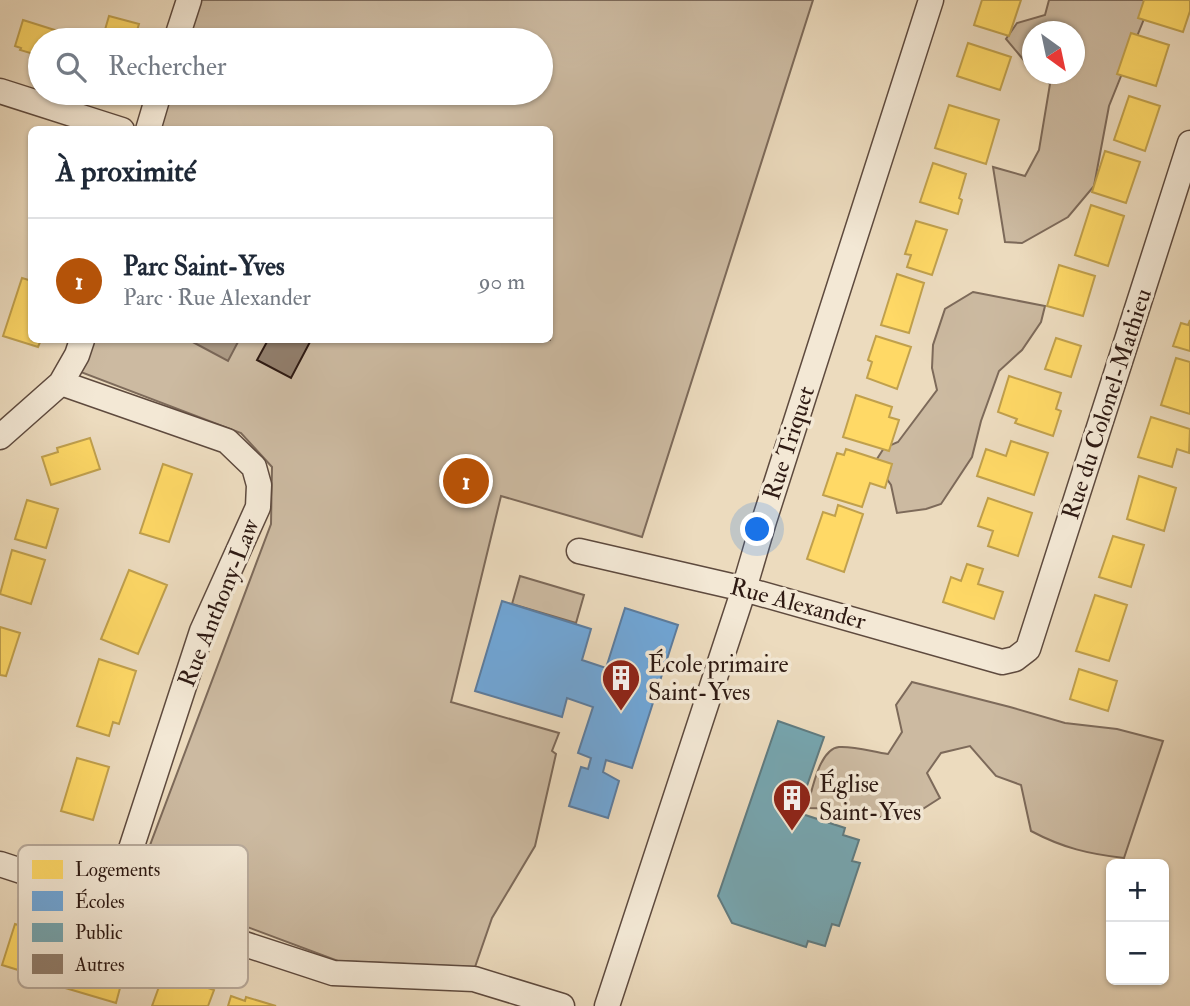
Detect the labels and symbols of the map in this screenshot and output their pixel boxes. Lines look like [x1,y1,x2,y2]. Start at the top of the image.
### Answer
north arrow [1022,21,1085,84]
street label: Rue du Colonel-Mathieu [1055,285,1159,523]
street label: Rue Triquet [756,382,822,504]
pin: 1 [443,455,489,507]
your location [740,512,774,546]
street label: Rue Anthony-Law [171,513,267,692]
street label: Rue Alexander [727,571,869,637]
place label: École primaire Saint-Yves [648,648,789,708]
building icon: École primaire Saint-Yves [600,657,642,712]
place label: Église Saint-Yves [819,768,921,828]
building icon: Église Saint-Yves [771,777,813,832]
legend [18,845,248,988]
text: Logements [75,858,160,882]
text: Écoles [75,888,125,914]
text: Public [75,921,123,945]
text: Autres [74,953,124,977]

